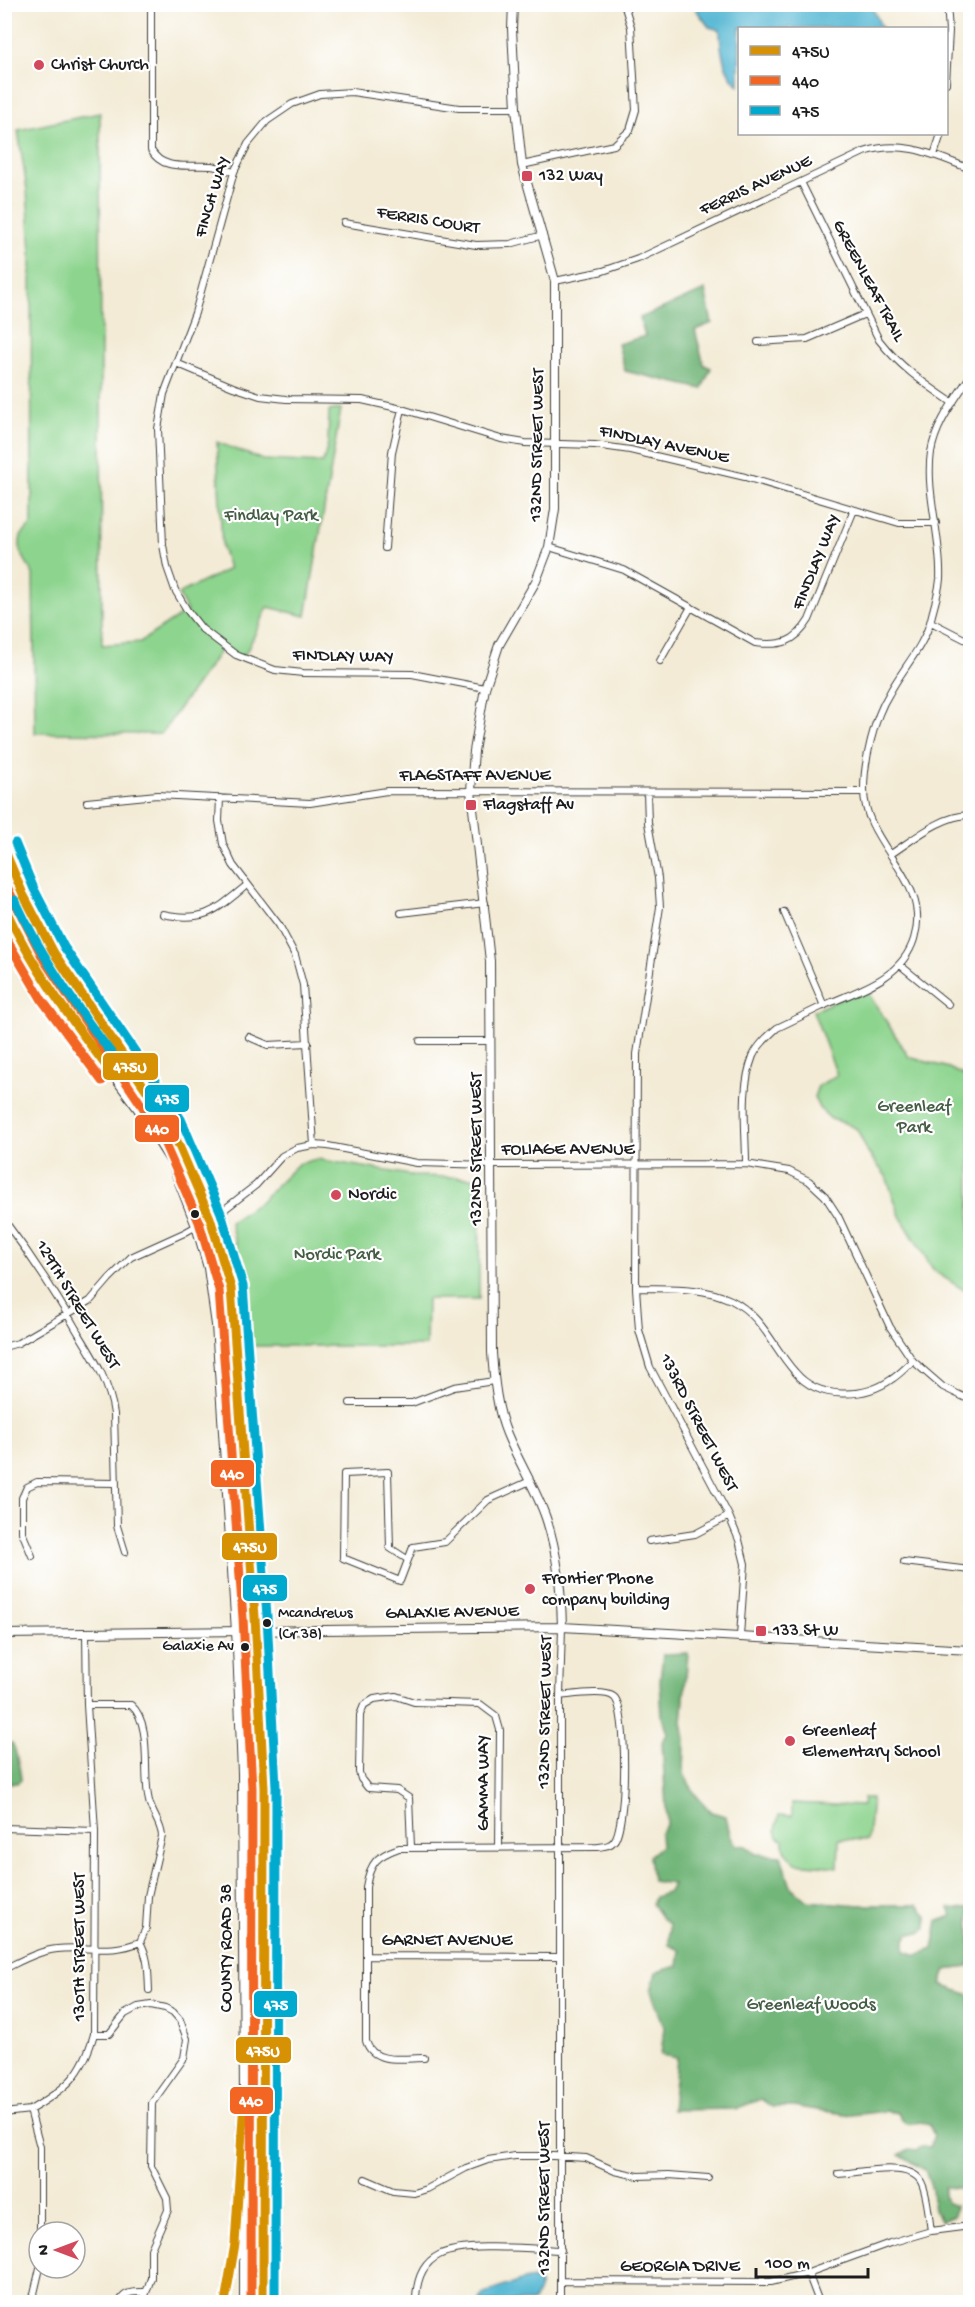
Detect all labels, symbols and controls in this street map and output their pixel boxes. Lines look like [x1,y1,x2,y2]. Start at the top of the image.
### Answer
legend [738,27,948,135]
text: 475U [792,43,830,64]
place label: Christ Church [51,55,149,76]
marker: Christ Church [32,58,46,72]
text: 440 [792,73,819,94]
text: 475 [792,103,819,124]
street label: FERRIS AVENUE [696,150,816,222]
street label: FINCH WAY [190,154,235,241]
place label: 132 Way [538,166,603,187]
marker: 132 Way [520,169,534,183]
street label: FERRIS COURT [374,202,482,240]
street label: GREENLEAF TRAIL [827,217,910,347]
street label: 132ND STREET WEST [526,367,550,523]
street label: FINDLAY AVENUE [596,421,732,469]
park label: Findlay Park [223,506,320,527]
street label: FINDLAY WAY [788,511,846,614]
street label: FINDLAY WAY [291,646,394,668]
street label: FLAGSTAFF AVENUE [398,766,552,787]
place label: Flagstaff Av [482,795,574,816]
marker: Flagstaff Av [464,798,478,812]
line badge: 475U [102,1052,159,1081]
text: 475U [112,1060,148,1079]
street label: 132ND STREET WEST [467,1071,488,1227]
line badge: 475 [144,1084,190,1113]
text: 475 [154,1092,180,1111]
park label: Greenleaf Park [877,1097,952,1139]
line badge: 440 [134,1114,180,1143]
text: 440 [144,1122,169,1141]
street label: FOLIAGE AVENUE [500,1140,636,1161]
place label: Nordic [348,1185,397,1206]
marker: Nordic [329,1188,343,1202]
unlabelled marker [189,1208,201,1220]
street label: 129TH STREET WEST [30,1236,124,1374]
park label: Nordic Park [294,1245,382,1266]
street label: 133RD STREET WEST [654,1350,742,1496]
line badge: 440 [210,1459,255,1488]
text: 440 [219,1467,244,1486]
line badge: 475U [221,1532,278,1561]
text: 475U [232,1540,268,1559]
place label: Frontier Phone company building [541,1569,670,1611]
line badge: 475 [242,1574,288,1602]
text: 475 [252,1582,278,1601]
marker: Frontier Phone company building [523,1582,537,1596]
street label: GALAXIE AVENUE [385,1601,520,1625]
place label: Mcandrews (Cr 38) [278,1605,354,1645]
marker: Mcandrews (Cr 38) [261,1617,273,1629]
place label: 133 St W [772,1621,838,1642]
marker: 133 St W [754,1624,768,1638]
street label: 132ND STREET WEST [534,1634,558,1790]
place label: Galaxie Av [162,1638,234,1657]
marker: Galaxie Av [239,1641,251,1653]
place label: Greenleaf Elementary School [802,1721,941,1763]
marker: Greenleaf Elementary School [783,1734,797,1748]
street label: GAMMA WAY [474,1735,495,1831]
street label: 130TH STREET WEST [70,1872,91,2022]
street label: COUNTY ROAD 38 [217,1884,238,2012]
street label: GARNET AVENUE [382,1931,513,1952]
line badge: 475 [253,1990,298,2018]
park label: Greenleaf Woods [746,1995,877,2016]
text: 475 [263,1998,289,2017]
line badge: 475U [235,2036,292,2064]
text: 475U [245,2044,281,2063]
line badge: 440 [229,2086,274,2115]
text: 440 [238,2094,263,2113]
street label: 132ND STREET WEST [535,2120,556,2276]
north arrow [27,2220,87,2280]
scale bar [756,2241,868,2279]
text: N [36,2244,55,2255]
text: 100 m [764,2254,810,2275]
street label: GEORGIA DRIVE [620,2257,741,2278]

